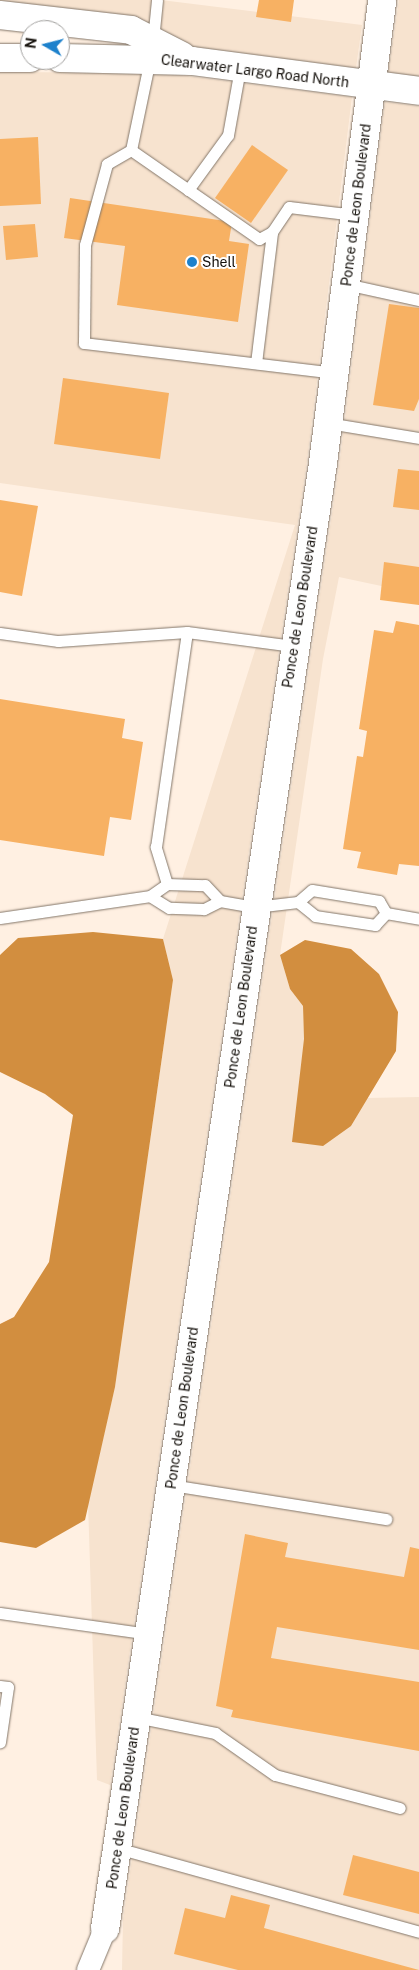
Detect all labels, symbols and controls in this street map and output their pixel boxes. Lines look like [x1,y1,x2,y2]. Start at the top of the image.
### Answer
north arrow [20,20,70,70]
text: N [22,37,40,50]
street label: Clearwater Largo Road North [160,51,350,91]
street label: Ponce de Leon Boulevard [338,123,374,287]
place label: Shell [202,254,236,270]
marker: Shell [186,256,198,268]
street label: Ponce de Leon Boulevard [279,525,321,689]
street label: Ponce de Leon Boulevard [221,925,261,1089]
street label: Ponce de Leon Boulevard [162,1326,202,1490]
street label: Ponce de Leon Boulevard [103,1726,143,1890]

